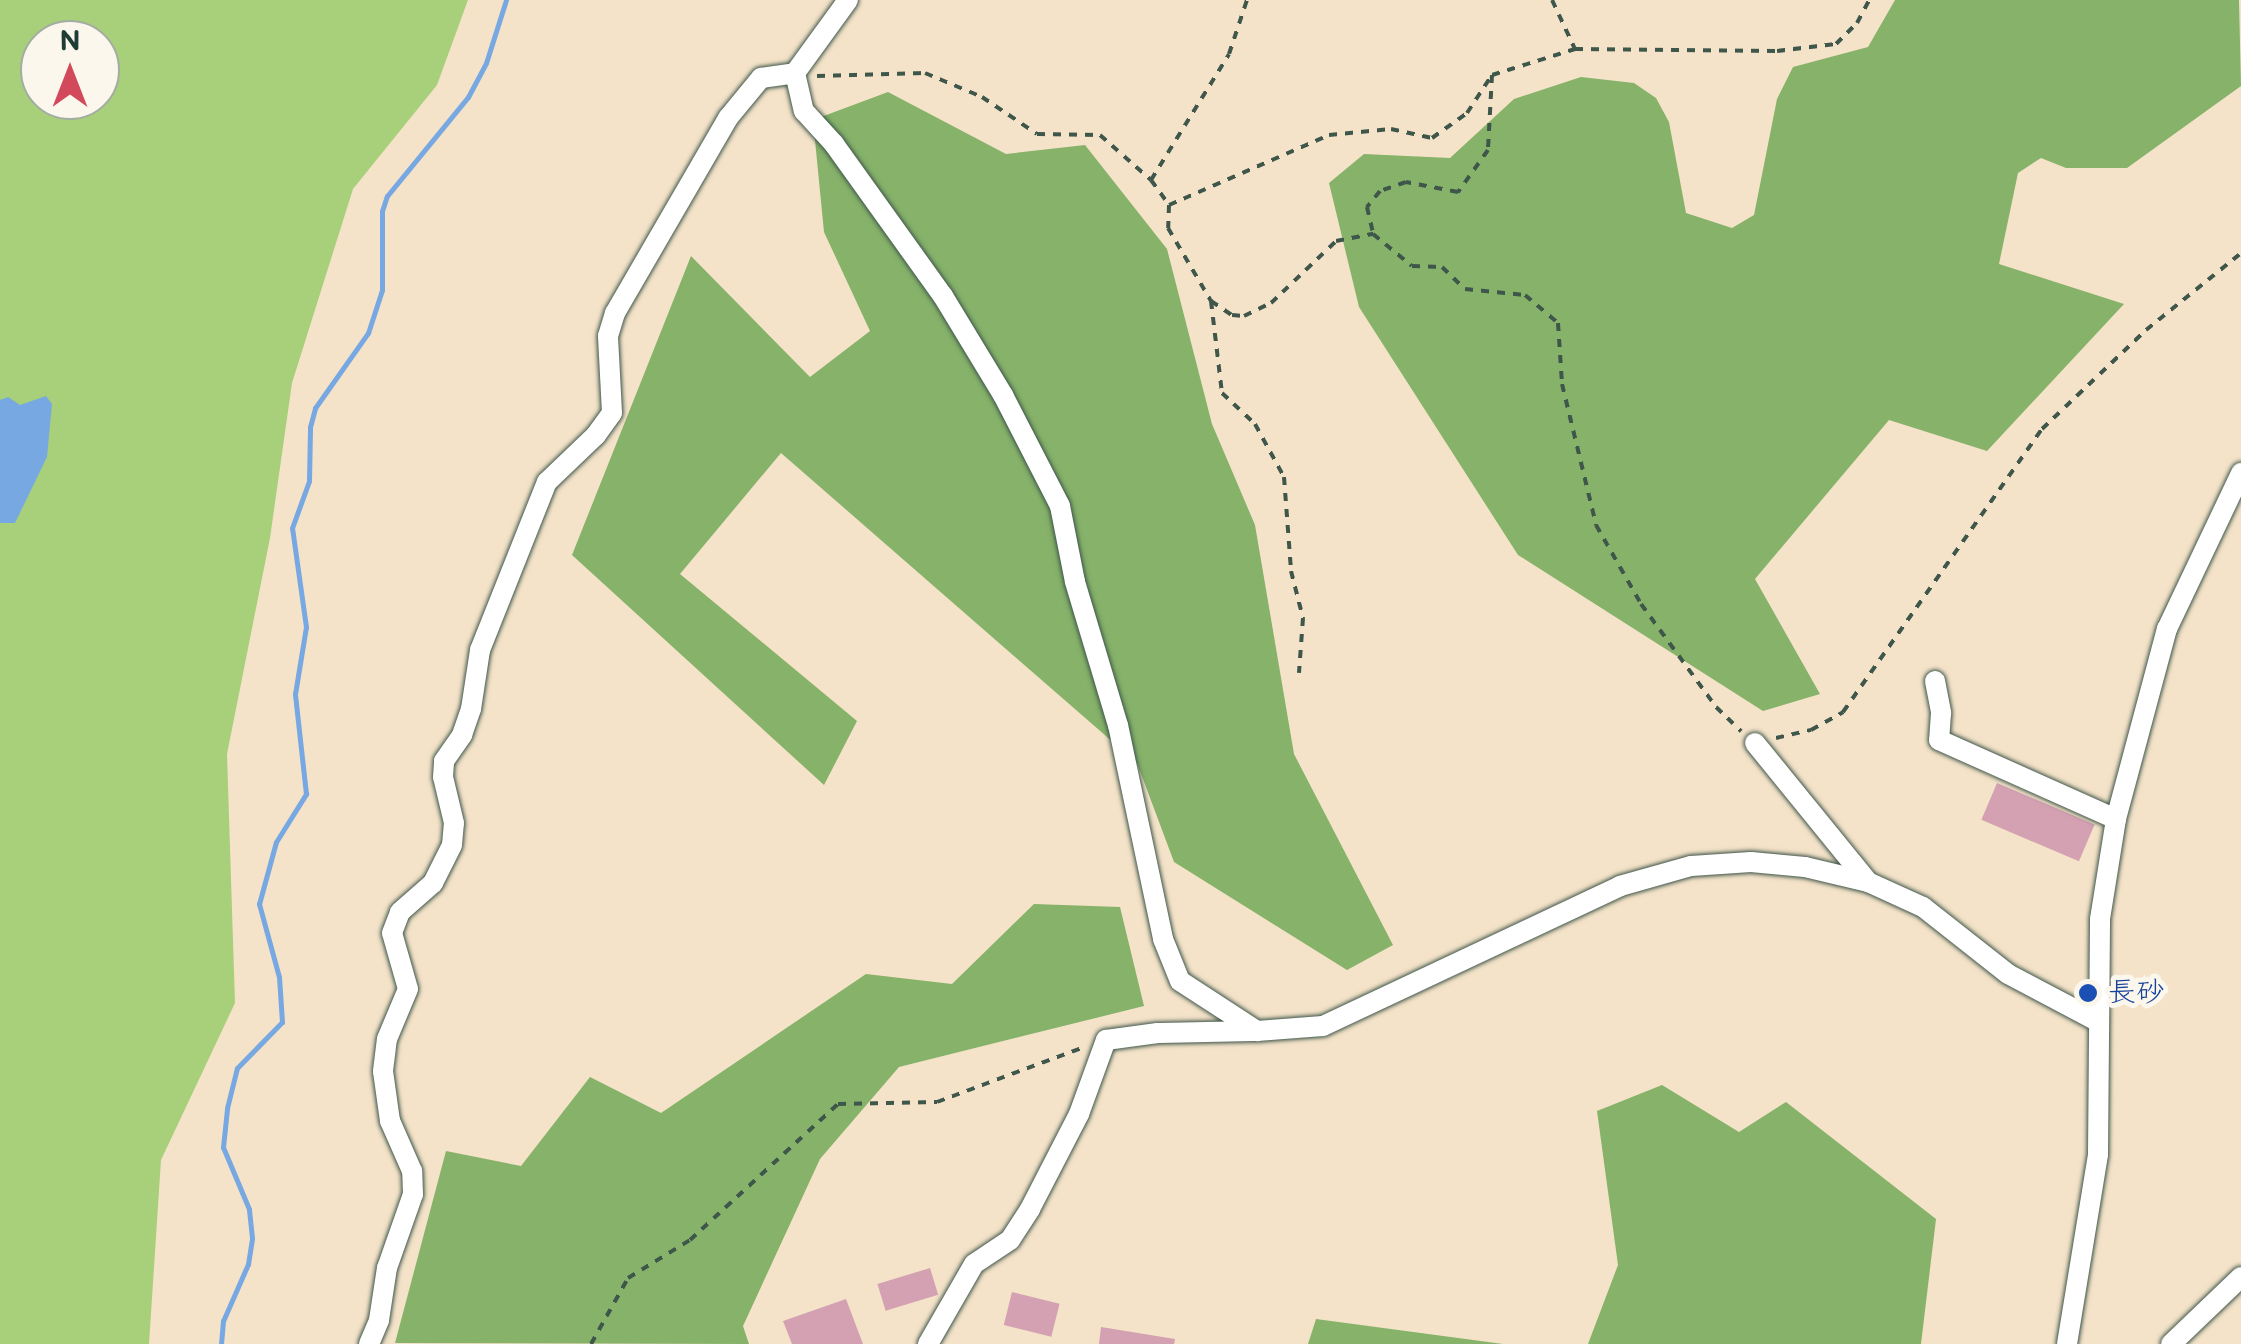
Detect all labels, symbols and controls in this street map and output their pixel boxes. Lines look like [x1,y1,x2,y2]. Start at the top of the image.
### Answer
north arrow [20,20,120,120]
text: N [59,25,81,58]
place label: 長砂 [2108,976,2164,1010]
marker: 長砂 [2077,982,2099,1004]

